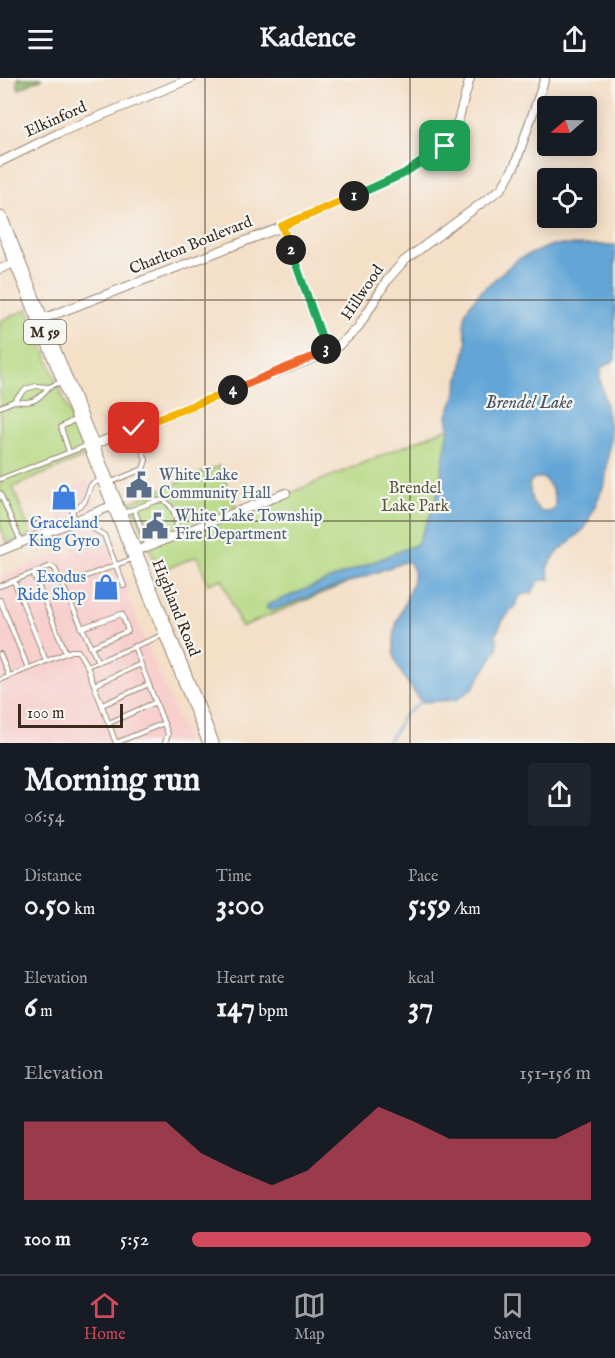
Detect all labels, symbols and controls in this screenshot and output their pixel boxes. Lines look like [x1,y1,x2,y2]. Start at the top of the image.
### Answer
text: Kadence [259,22,356,56]
icon: menu [24,23,57,56]
icon: share [558,23,591,56]
north arrow [537,96,597,156]
map controls [537,96,597,228]
street label: Elkinford [22,97,90,142]
pin [419,120,470,171]
icon: arrive [428,129,461,162]
button: locate [537,168,597,228]
pin: 1 [339,181,369,211]
text: 1 [351,186,357,206]
street label: Charlton Boulevard [127,212,256,280]
pin: 2 [276,235,306,265]
text: 2 [287,240,295,260]
street label: Hillwood [337,261,389,325]
road number: M 59 [24,320,66,344]
pin: 3 [311,334,341,364]
text: 3 [323,339,329,359]
pin: 4 [218,375,248,405]
text: 4 [229,380,237,400]
water label: Brendel Lake [485,392,573,415]
pin [108,402,159,453]
icon: check [117,411,150,444]
place label: White Lake Community Hall [159,466,272,504]
public building icon: White Lake Community Hall [124,470,154,500]
park label: Brendel Lake Park [381,479,449,517]
shop icon: Graceland King Gyro [49,482,79,512]
place label: White Lake Township Fire Department [175,507,323,545]
public building icon: White Lake Township Fire Department [140,511,170,541]
place label: Graceland King Gyro [28,514,100,552]
street label: Highland Road [146,556,204,660]
place label: Exodus Ride Shop [16,568,86,606]
shop icon: Exodus Ride Shop [91,572,121,602]
scale bar [18,701,123,728]
text: 100 m [27,704,64,724]
text: Morning run [24,760,200,802]
button: share [528,763,591,826]
text: 06:54 [24,804,65,829]
text: Distance [24,867,82,887]
text: Time [216,867,252,887]
text: Pace [408,867,438,887]
text: 0.50 [24,887,71,925]
text: 3:00 [216,887,265,925]
text: 5:59 [408,887,451,925]
text: km [71,900,95,920]
text: /km [451,900,481,920]
text: Elevation [24,969,87,989]
text: Heart rate [216,969,284,989]
text: kcal [408,969,435,989]
text: 6 [24,989,37,1027]
text: 147 [216,989,255,1027]
text: 37 [408,989,433,1027]
text: m [37,1002,53,1022]
text: bpm [255,1002,288,1022]
text: Elevation [24,1061,103,1086]
text: 151–156 m [519,1061,591,1086]
text: 100 m [24,1227,71,1252]
text: 5:52 [120,1227,149,1252]
tab: Home [84,1289,126,1345]
tab: Map [293,1289,326,1345]
tab: Saved [493,1289,531,1345]

